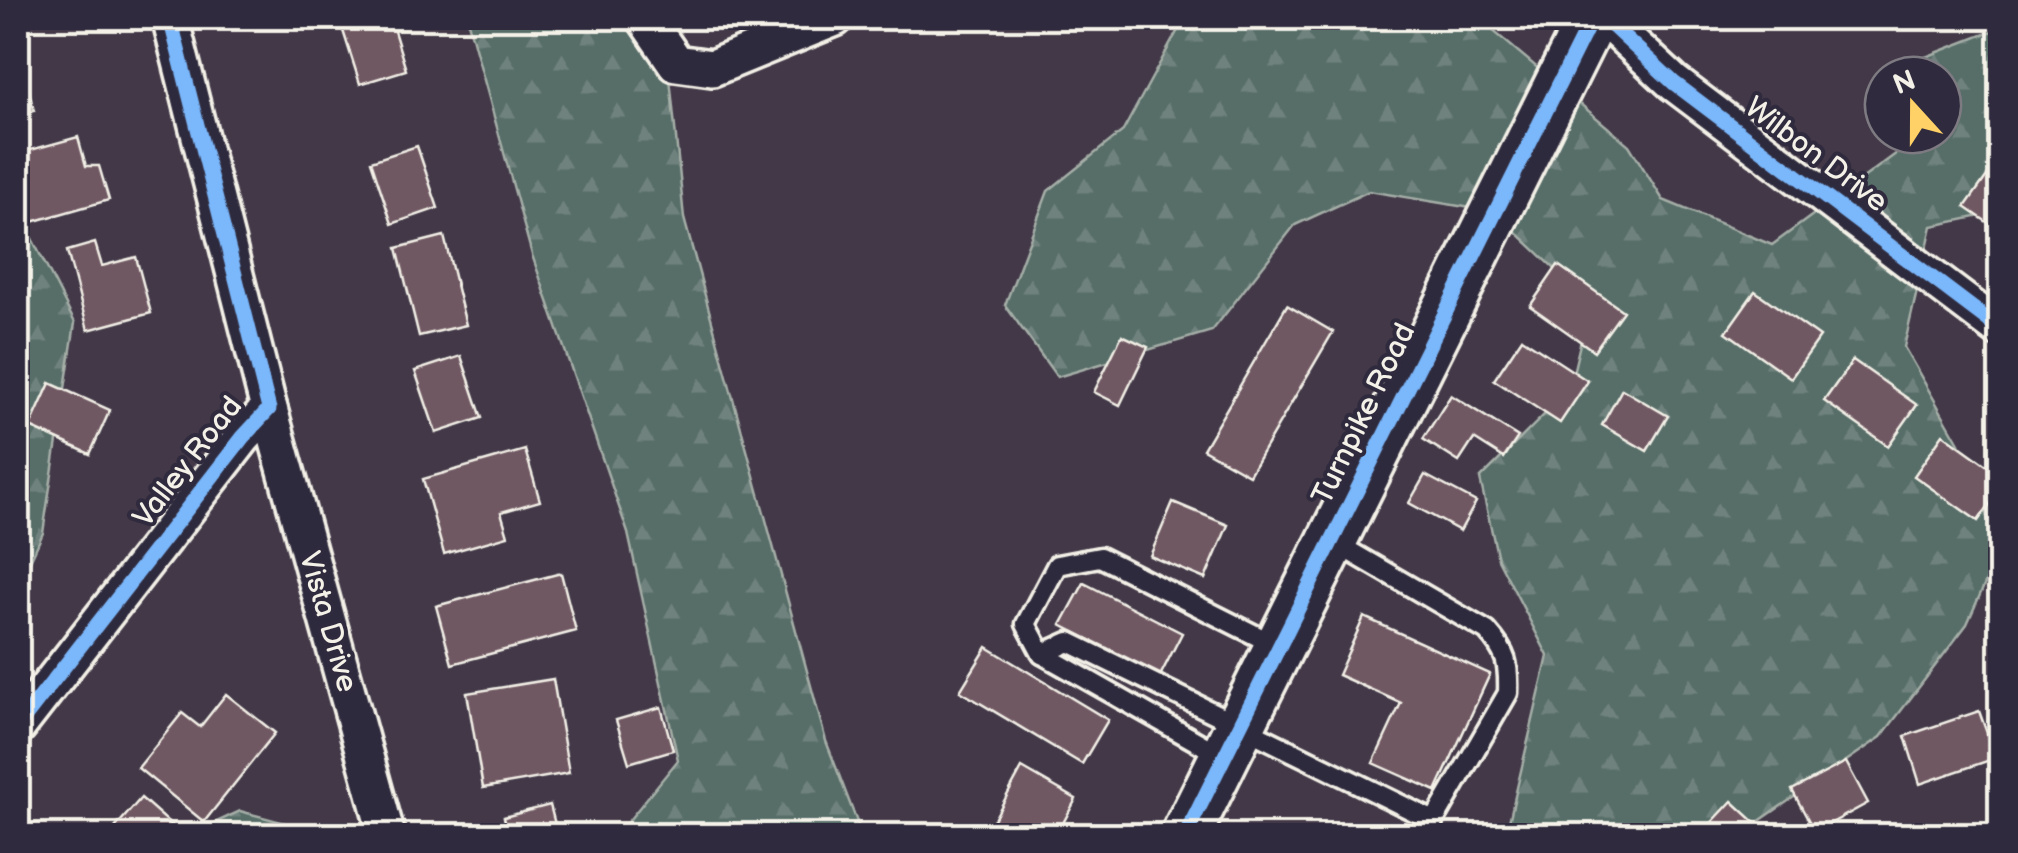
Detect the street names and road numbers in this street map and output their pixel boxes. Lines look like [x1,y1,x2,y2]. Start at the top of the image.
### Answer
street label: Wilbon Drive [1738,90,1894,220]
street label: Turnpike Road [1305,317,1423,511]
street label: Valley Road [126,389,250,535]
street label: Vista Drive [291,548,365,696]

